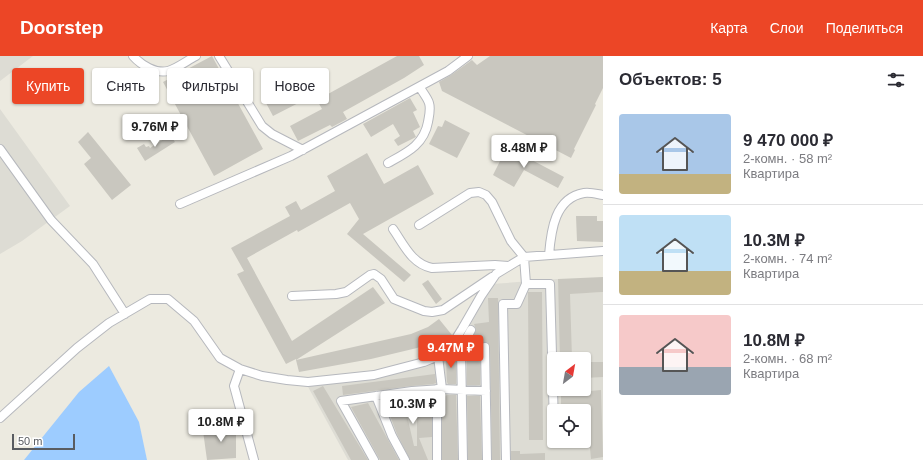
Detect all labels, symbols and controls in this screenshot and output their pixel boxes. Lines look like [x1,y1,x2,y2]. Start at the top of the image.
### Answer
text: Doorstep [20,17,103,38]
text: Карта [710,20,748,36]
text: Слои [770,20,804,36]
text: Поделиться [826,20,903,36]
chip: Купить [12,68,84,104]
chip: Снять [92,68,159,104]
chip: Фильтры [167,68,253,104]
chip: Новое [261,68,329,104]
icon: filters [885,69,907,91]
text: Объектов: 5 [619,70,722,89]
pin: 9.76M ₽ [118,114,192,148]
text: 9.76M ₽ [131,119,179,134]
icon: home [651,130,699,178]
text: 9 470 000 ₽ [743,131,833,150]
pin: 8.48M ₽ [487,135,561,169]
text: 8.48M ₽ [500,140,548,155]
text: 2-комн. · 58 m² [743,151,832,166]
text: Квартира [743,166,799,181]
icon: home [651,231,699,279]
text: 10.3M ₽ [743,231,805,250]
text: 2-комн. · 74 m² [743,251,832,266]
text: Квартира [743,266,799,281]
icon: home [651,331,699,379]
text: 10.8M ₽ [743,331,805,350]
pin: 9.47M ₽ [414,335,488,369]
text: 9.47M ₽ [427,340,475,355]
text: 2-комн. · 68 m² [743,351,832,366]
north arrow [547,352,591,396]
map controls [547,352,591,448]
text: Квартира [743,366,799,381]
pin: 10.3M ₽ [376,391,450,425]
text: 10.3M ₽ [389,396,437,411]
button: locate [547,404,591,448]
pin: 10.8M ₽ [184,409,258,443]
text: 10.8M ₽ [197,414,245,429]
scale bar [12,432,75,451]
text: 50 m [18,435,42,447]

